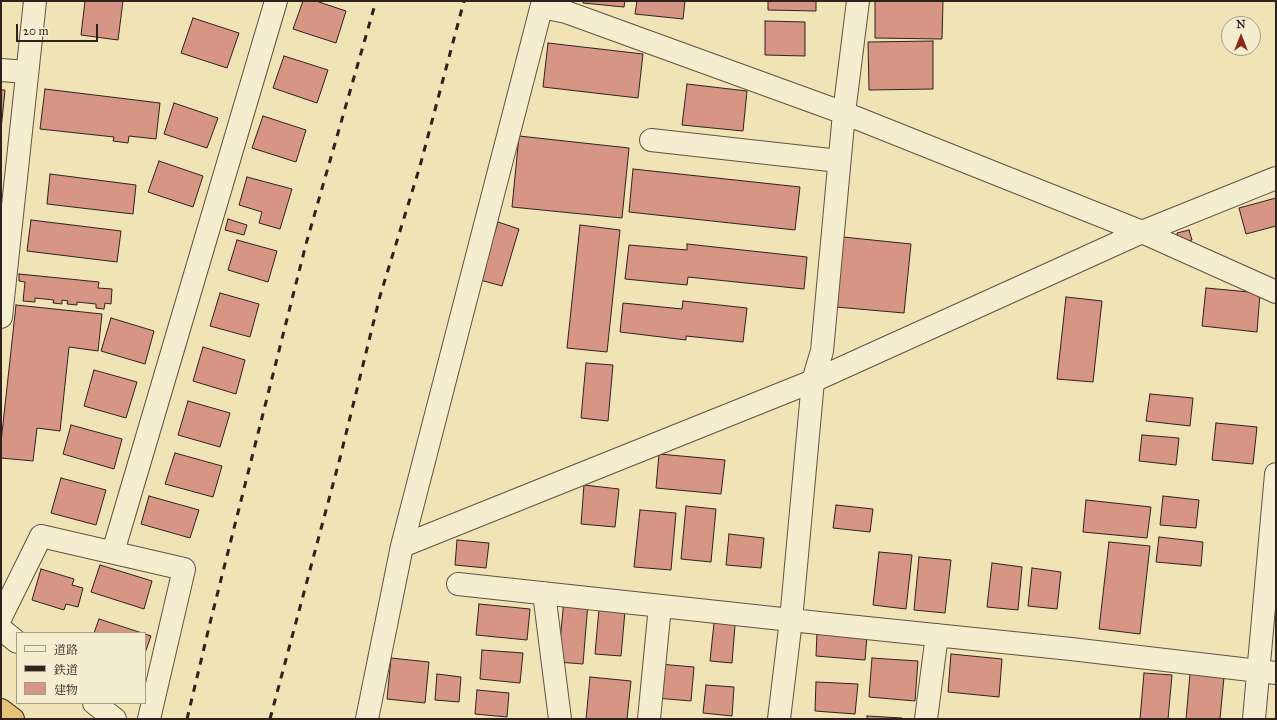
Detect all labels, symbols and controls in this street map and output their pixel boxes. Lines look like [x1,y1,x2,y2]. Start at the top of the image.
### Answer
scale bar [18,16,100,42]
north arrow [1221,16,1261,56]
text: N [1236,18,1246,31]
text: 20 m [23,24,49,38]
legend [16,632,146,704]
text: 道路 [54,643,78,657]
text: 鉄道 [54,663,78,677]
text: 建物 [54,683,78,697]

